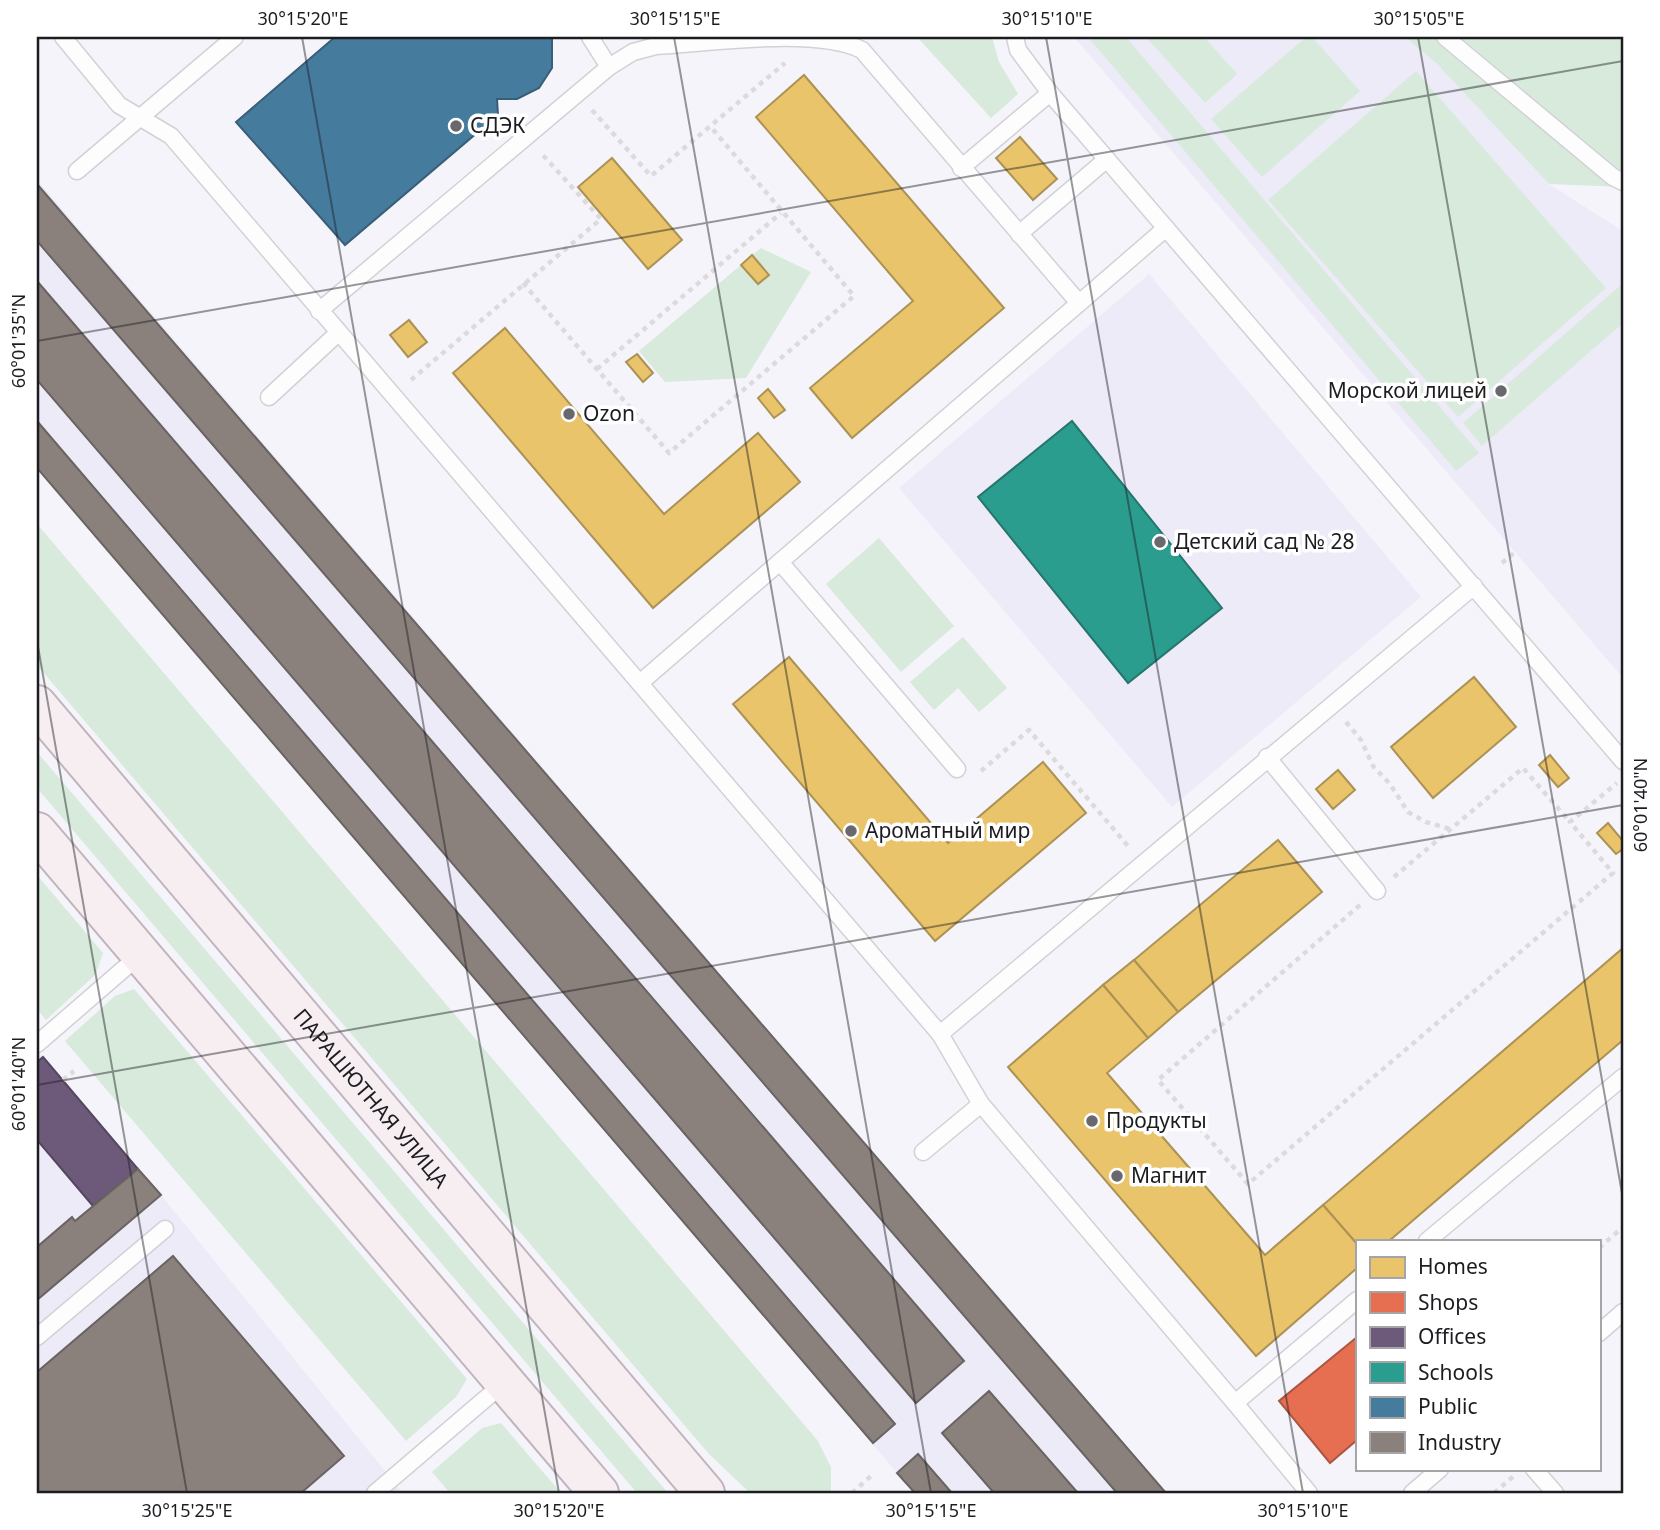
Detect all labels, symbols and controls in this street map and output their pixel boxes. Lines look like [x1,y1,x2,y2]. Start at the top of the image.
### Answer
text: 30°15'20"E [258,6,348,30]
text: 30°15'15"E [630,6,720,30]
text: 30°15'10"E [1002,6,1092,30]
text: 30°15'05"E [1374,6,1464,30]
place label: СДЭК [470,111,525,139]
marker: СДЭК [448,118,464,134]
text: 60°01'35"N [6,294,30,388]
place label: Морской лицей [1328,376,1487,404]
marker: Морской лицей [1493,383,1509,399]
place label: Ozon [583,399,635,427]
marker: Ozon [561,406,577,422]
place label: Детский сад № 28 [1174,527,1354,555]
marker: Детский сад № 28 [1152,534,1168,550]
text: 60°01'40"N [1628,758,1652,852]
place label: Ароматный мир [865,816,1030,844]
marker: Ароматный мир [843,823,859,839]
street label: ПАРАШЮТНАЯ УЛИЦА [288,1003,456,1194]
text: 60°01'40"N [6,1037,30,1131]
place label: Продукты [1106,1106,1207,1134]
marker: Продукты [1084,1113,1100,1129]
place label: Магнит [1131,1161,1207,1189]
marker: Магнит [1109,1168,1125,1184]
legend [1356,1240,1600,1470]
text: Homes [1418,1252,1488,1280]
text: Shops [1418,1288,1478,1316]
text: Offices [1418,1322,1486,1350]
text: Schools [1418,1358,1493,1386]
text: Public [1418,1392,1478,1420]
text: Industry [1418,1428,1501,1456]
text: 30°15'25"E [142,1498,232,1522]
text: 30°15'20"E [514,1498,604,1522]
text: 30°15'15"E [886,1498,976,1522]
text: 30°15'10"E [1258,1498,1348,1522]

